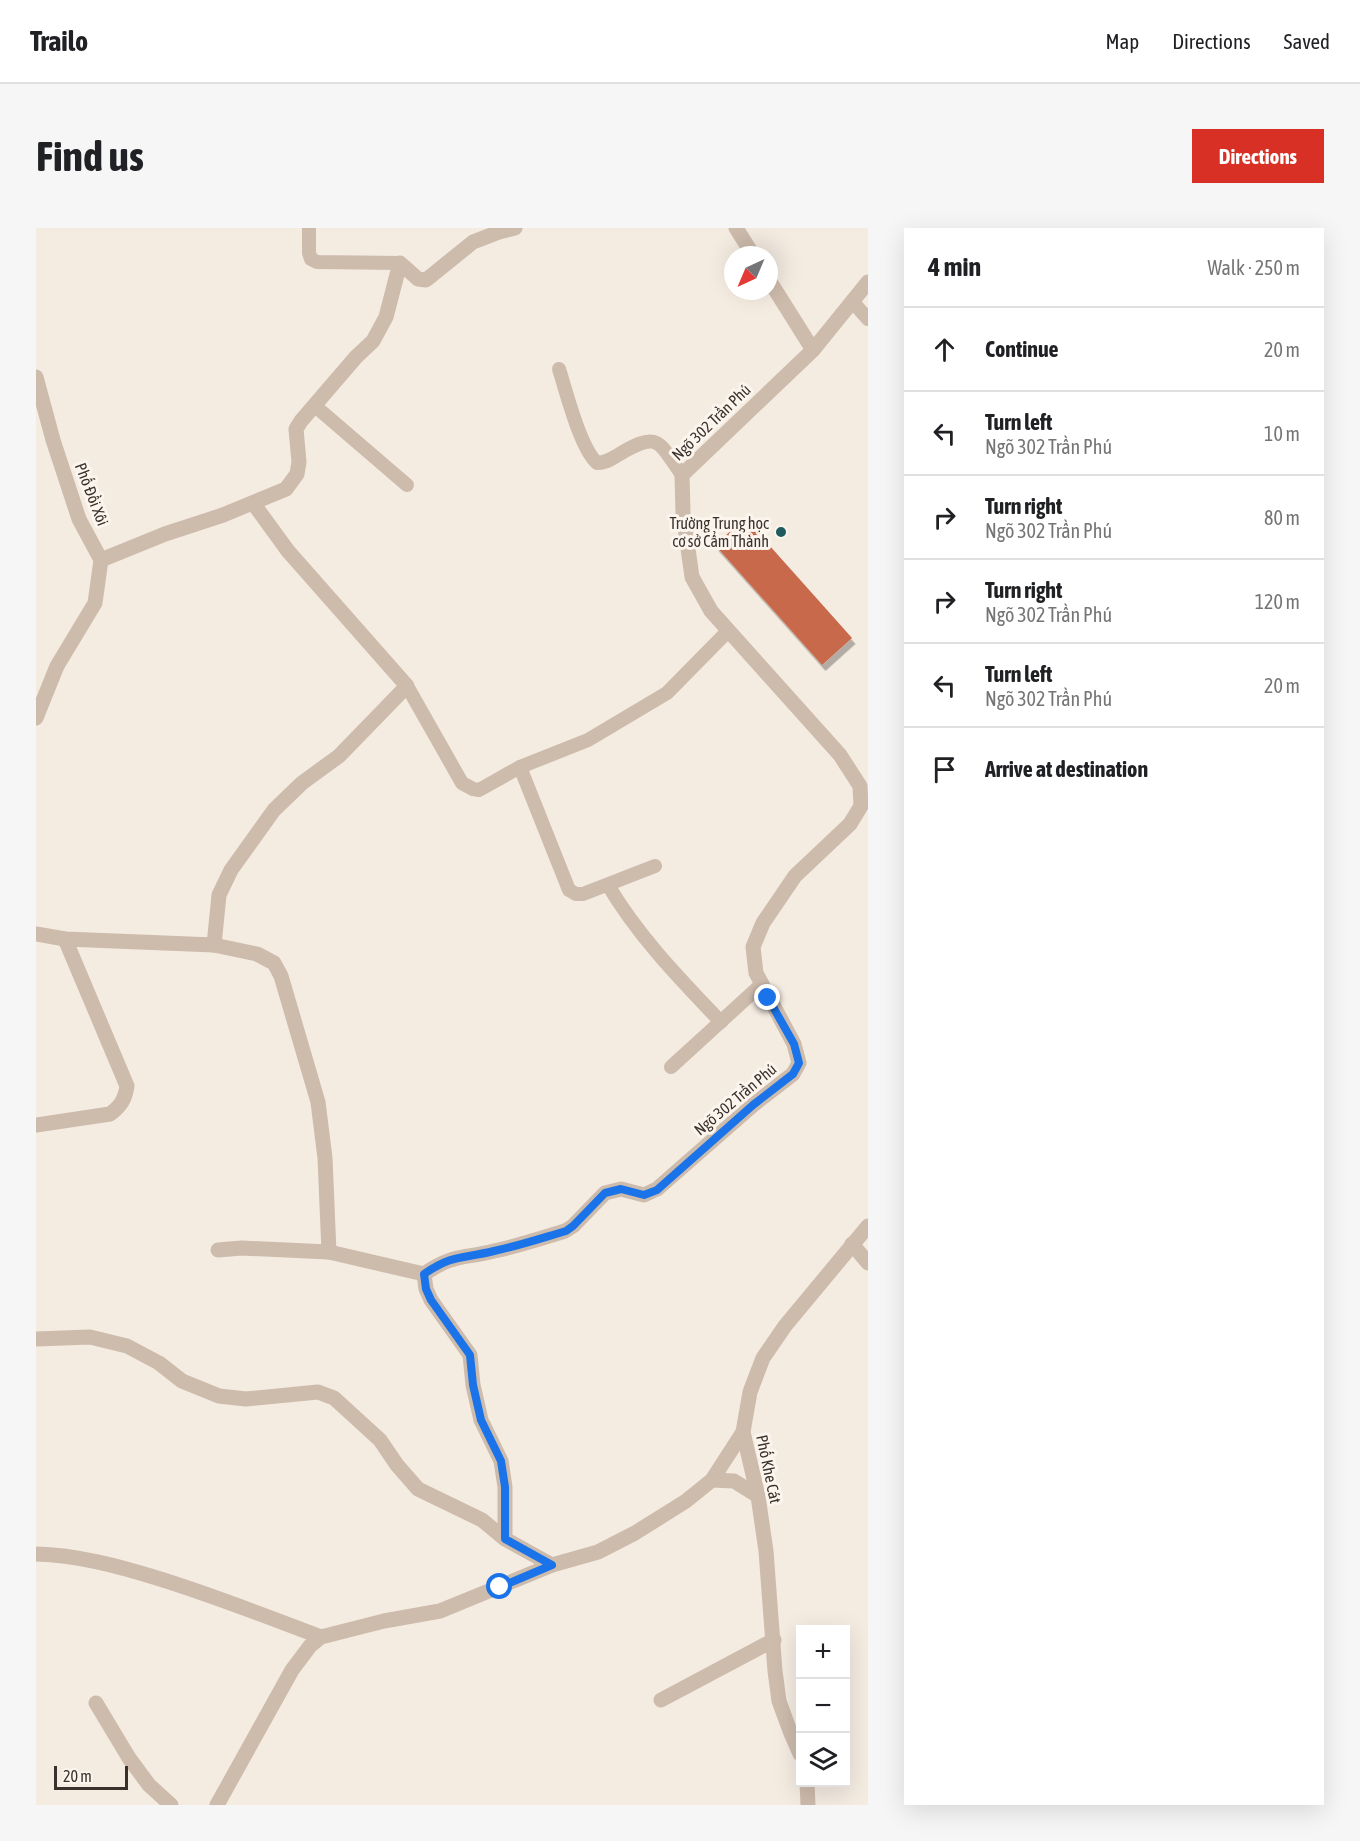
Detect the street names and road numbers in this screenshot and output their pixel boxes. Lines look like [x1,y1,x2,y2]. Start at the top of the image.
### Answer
street label: Ngõ 302 Trần Phú [667,379,755,465]
street label: Phố Đồi Xôi [72,460,113,528]
street label: Ngõ 302 Trần Phú [690,1059,780,1139]
street label: Phố Khe Cát [753,1433,786,1505]

